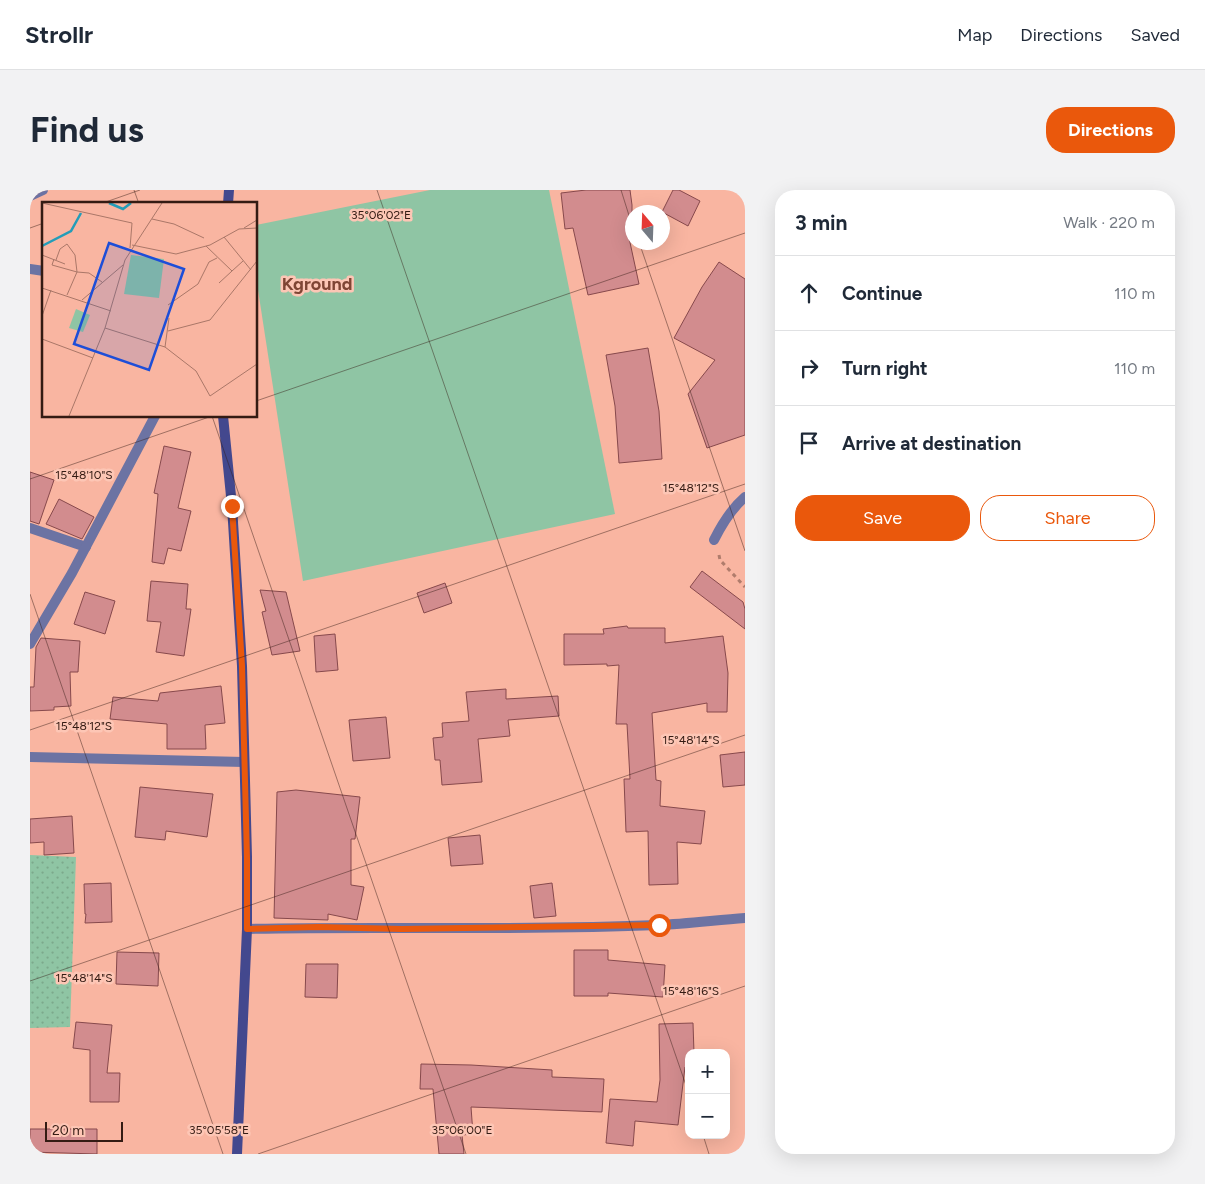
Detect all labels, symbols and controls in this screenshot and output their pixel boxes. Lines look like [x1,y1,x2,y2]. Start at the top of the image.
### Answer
text: Strollr [25,20,93,49]
text: Map [957,24,992,46]
text: Directions [1020,24,1102,46]
text: Saved [1130,24,1180,46]
button: Directions [1046,107,1175,153]
text: Find us [30,109,144,151]
inset map [42,202,258,418]
north arrow [625,205,670,250]
text: 35°06'02"E [351,208,411,222]
text: 3 min [795,210,847,235]
text: Walk · 220 m [1063,213,1155,232]
district label: Kground [282,273,352,295]
icon: ahead [795,279,823,307]
text: Continue [842,282,922,305]
text: 110 m [1114,284,1155,303]
icon: right [795,354,823,382]
text: Turn right [842,357,928,380]
text: 110 m [1114,359,1155,378]
icon: arrive [795,429,823,457]
text: Arrive at destination [842,432,1021,455]
text: 15°48'10"S [55,468,113,482]
text: 15°48'12"S [663,481,719,495]
route end [221,495,244,518]
button: Save [795,495,970,541]
button: Share [980,495,1155,541]
text: 15°48'12"S [56,719,112,733]
text: 15°48'14"S [662,733,720,747]
route start [648,914,671,937]
text: 15°48'14"S [55,971,113,985]
text: 15°48'16"S [663,984,719,998]
map controls [685,1049,730,1139]
button: + [685,1049,730,1094]
button: − [685,1094,730,1139]
scale bar [45,1119,122,1142]
text: 20 m [52,1122,84,1139]
text: 35°05'58"E [189,1123,249,1137]
text: 35°06'00"E [431,1123,493,1137]

